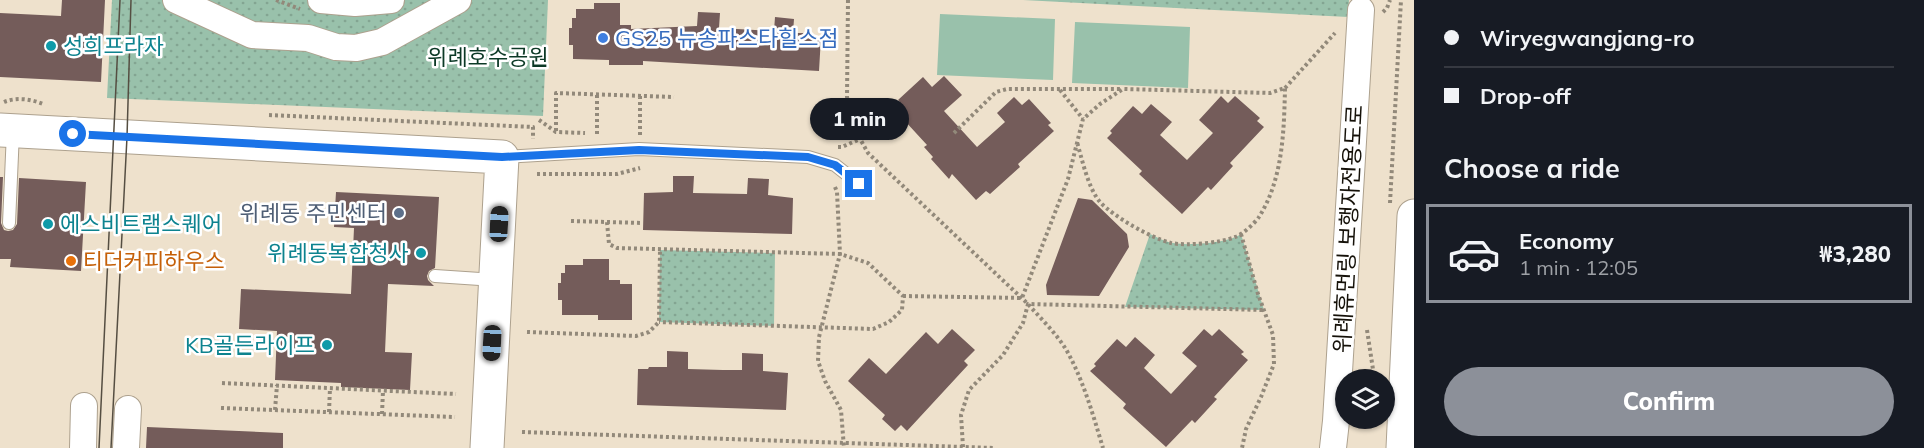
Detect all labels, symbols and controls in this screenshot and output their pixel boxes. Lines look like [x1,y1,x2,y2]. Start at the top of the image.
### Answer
place label: GS25 뉴송파스타힐스점 [615,24,839,52]
text: Wiryegwangjang-ro [1480,24,1694,52]
marker: GS25 뉴송파스타힐스점 [596,31,610,45]
place label: 성희프라자 [63,32,164,60]
marker: 성희프라자 [44,39,58,53]
park label: 위례호수공원 [427,43,549,71]
text: Drop-off [1480,82,1571,110]
callout: 1 min [810,97,908,139]
street label: 위례휴먼링 보행자전용도로 [1328,104,1368,354]
text: 1 min [833,106,886,131]
route start [59,120,86,147]
text: Choose a ride [1444,151,1620,185]
route end [845,170,872,197]
place label: 위례동 주민센터 [240,199,387,227]
marker: 위례동 주민센터 [392,206,406,220]
car [489,206,509,242]
place label: 에스비트램스퀘어 [60,210,222,238]
marker: 에스비트램스퀘어 [41,217,55,231]
icon: car [1447,227,1501,281]
text: Economy [1519,227,1614,255]
place label: 위례동복합청사 [267,239,409,267]
text: ₩3,280 [1819,240,1891,268]
marker: 위례동복합청사 [414,246,428,260]
place label: 티더커피하우스 [83,247,225,275]
marker: 티더커피하우스 [64,254,78,268]
text: 1 min · 12:05 [1519,255,1638,280]
car [482,325,502,361]
place label: KB골든라이프 [185,331,315,359]
marker: KB골든라이프 [320,338,334,352]
button: Confirm [1444,367,1894,436]
map controls [1335,369,1395,429]
button: layers [1335,369,1395,429]

